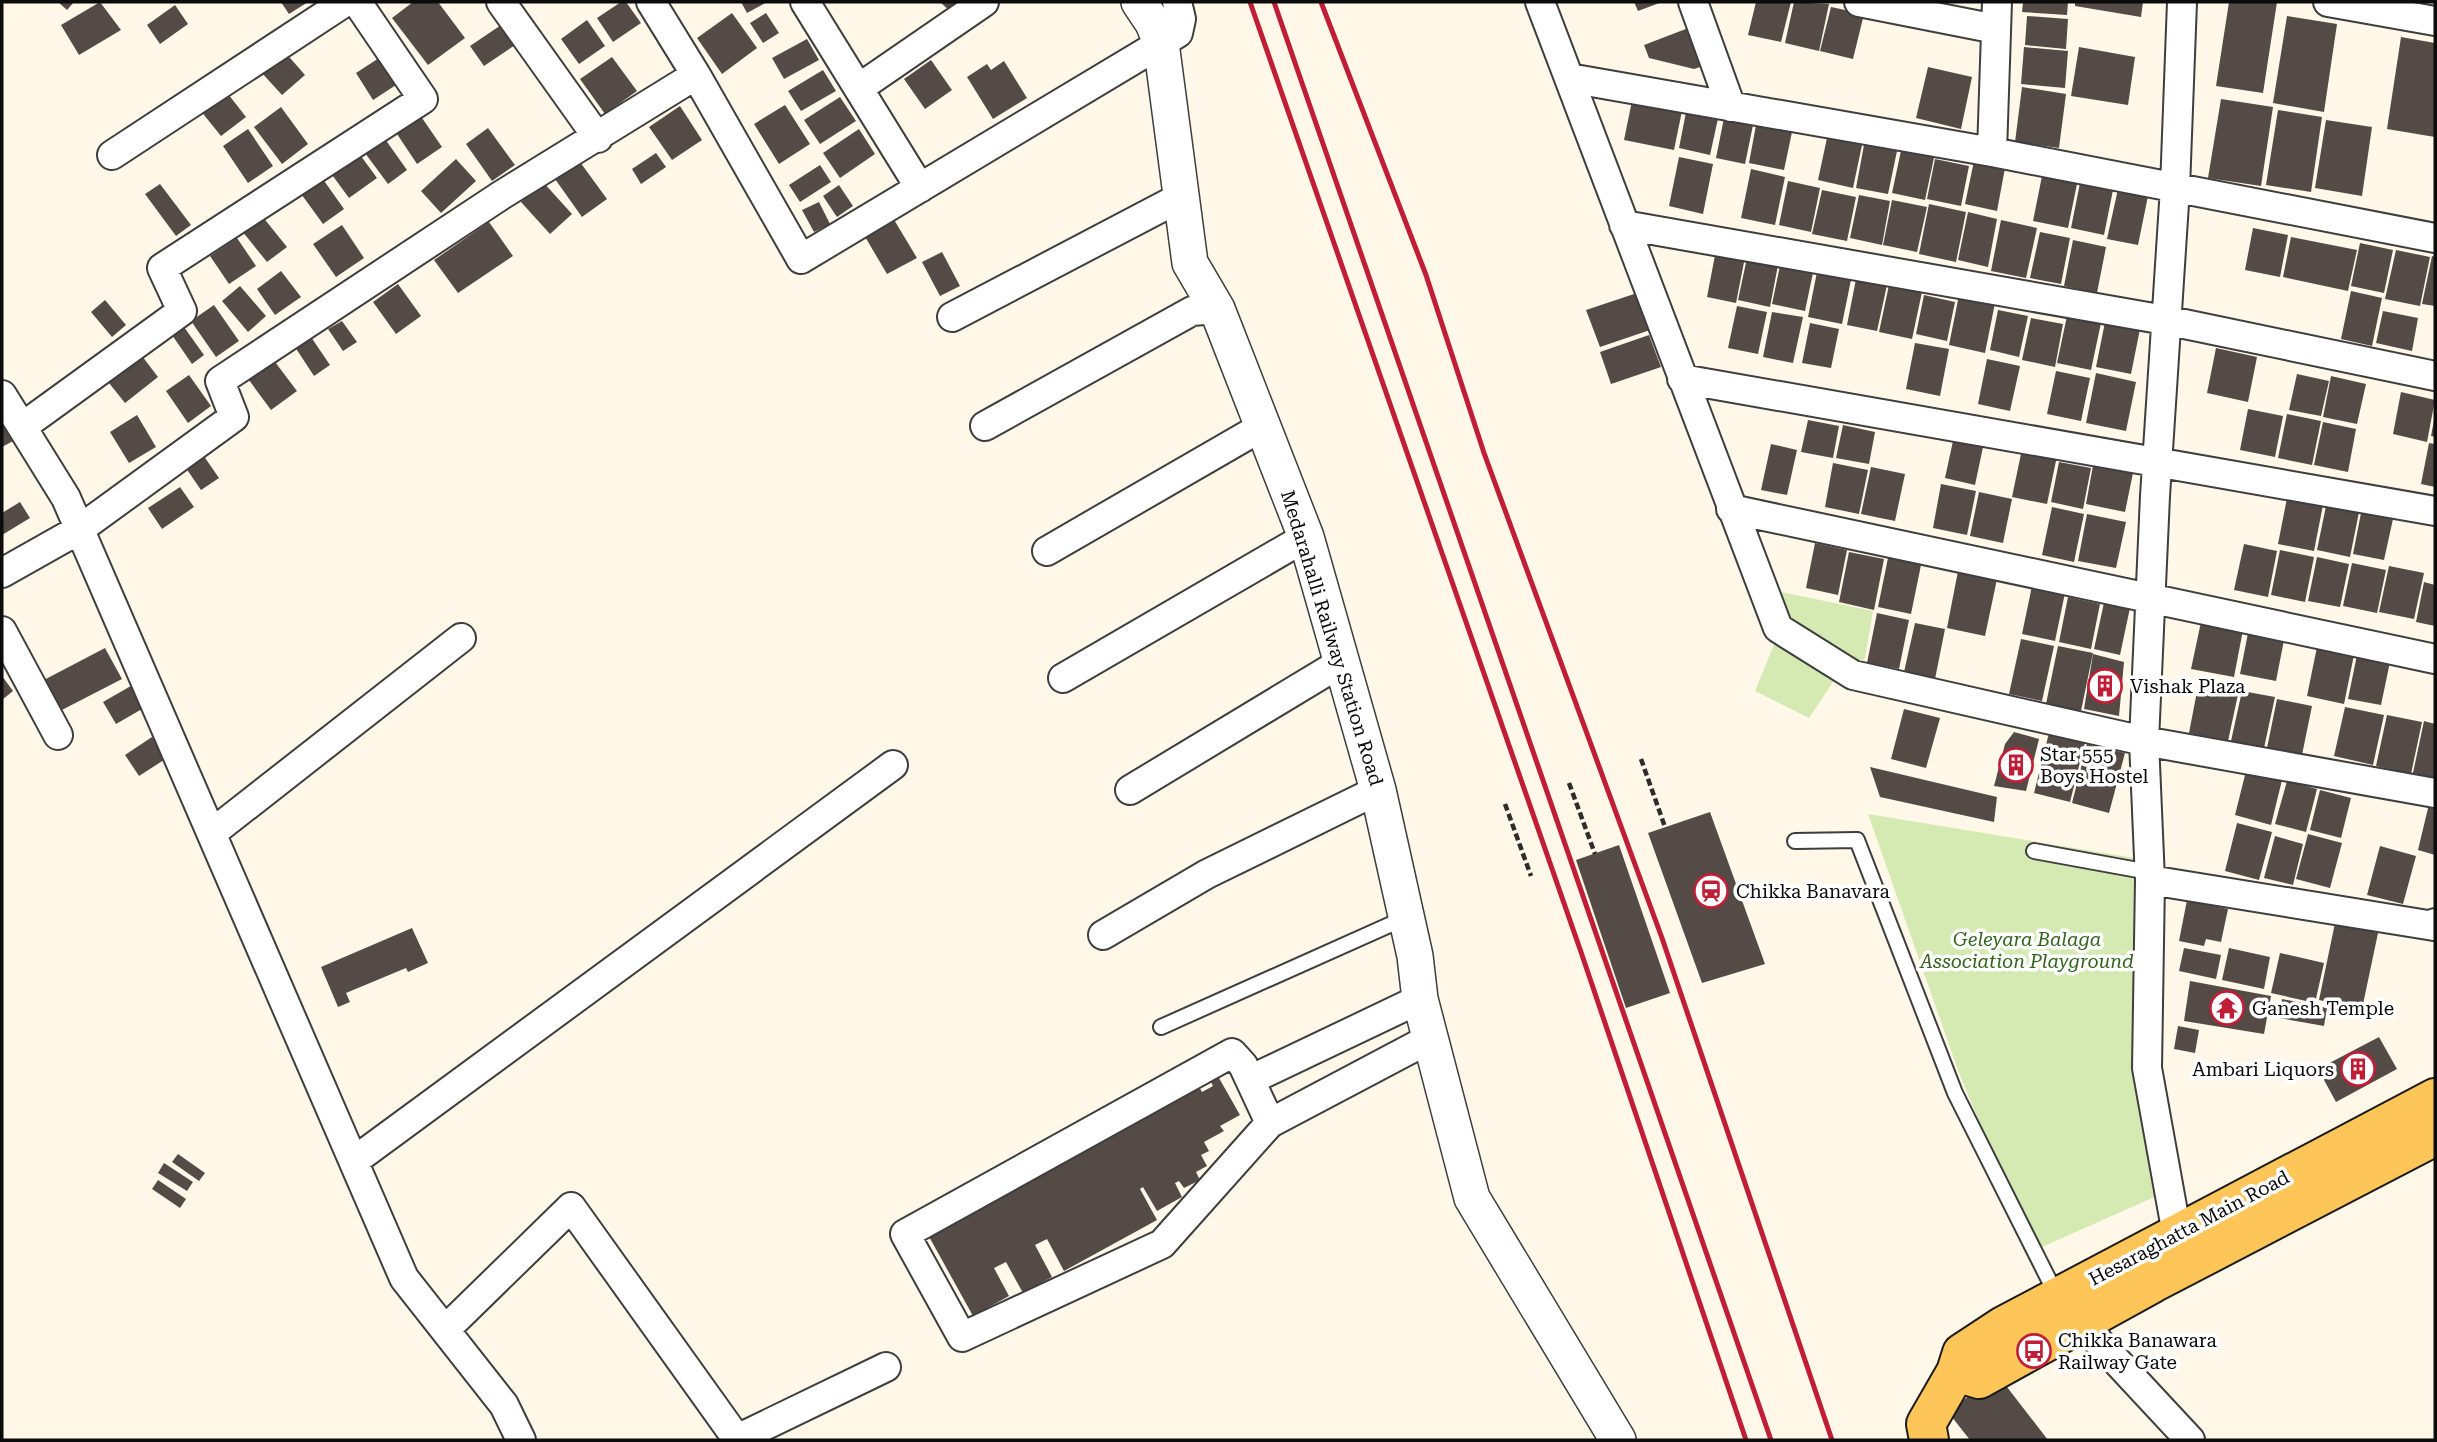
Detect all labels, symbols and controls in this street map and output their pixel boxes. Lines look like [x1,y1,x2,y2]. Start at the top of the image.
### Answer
street label: Medarahalli Railway Station Road [1276,487,1388,789]
building icon: Vishak Plaza [2086,667,2124,705]
place label: Vishak Plaza [2130,675,2246,698]
place label: Star 555 Boys Hostel [2040,743,2148,788]
building icon: Star 555 Boys Hostel [1997,746,2035,784]
station icon: Chikka Banavara [1692,872,1730,910]
place label: Chikka Banavara [1736,880,1891,903]
park label: Geleyara Balaga Association Playground [1919,928,2134,973]
temple icon: Ganesh Temple [2208,989,2246,1027]
place label: Ganesh Temple [2252,997,2394,1020]
building icon: Ambari Liquors [2339,1050,2377,1088]
place label: Ambari Liquors [2192,1058,2334,1081]
street label: Hesaraghatta Main Road [2085,1165,2293,1291]
place label: Chikka Banawara Railway Gate [2058,1329,2217,1374]
bus stop icon: Chikka Banawara Railway Gate [2015,1332,2053,1370]

